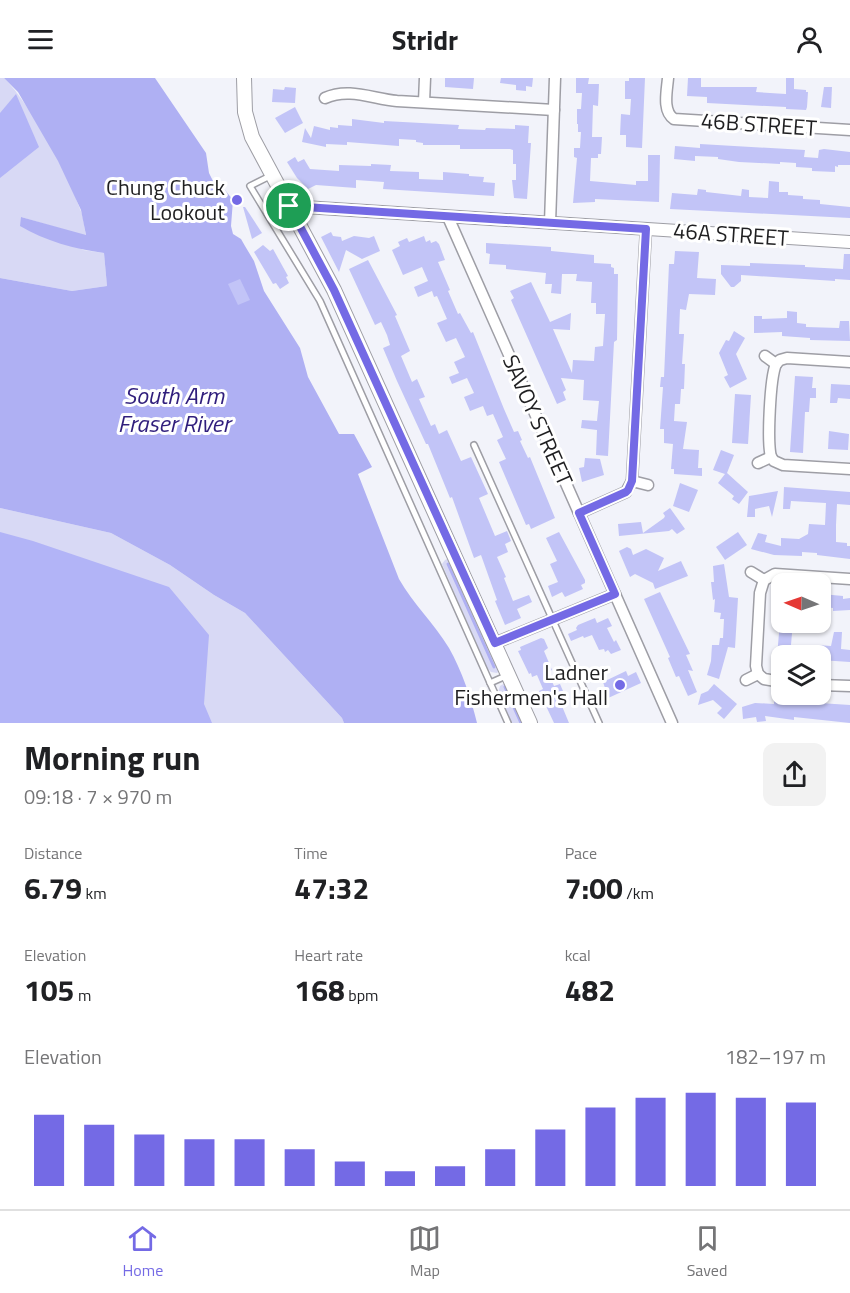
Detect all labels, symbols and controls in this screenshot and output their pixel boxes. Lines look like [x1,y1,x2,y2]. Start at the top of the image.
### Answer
text: Stridr [392,19,458,60]
icon: menu [24,23,57,56]
icon: person [793,23,826,56]
street label: 46B STREET [700,103,818,145]
place label: Chung Chuck Lookout [106,170,225,229]
pin [263,180,314,231]
icon: arrive [272,189,305,222]
marker: Chung Chuck Lookout [230,193,244,207]
street label: 46A STREET [672,213,790,255]
street label: SAVOY STREET [494,349,582,491]
water label: South Arm Fraser River [118,377,234,441]
north arrow [771,573,831,633]
map controls [771,573,831,705]
button: layers [771,645,831,705]
place label: Ladner Fishermen's Hall [454,655,608,714]
marker: Ladner Fishermen's Hall [613,678,627,692]
text: Morning run [24,733,201,783]
button: share [763,743,826,806]
text: 09:18 · 7 × 970 m [24,781,172,812]
text: Distance [24,841,82,865]
text: Time [294,841,328,865]
text: Pace [565,841,597,865]
text: 6.79 [24,865,82,911]
text: 47:32 [294,865,369,911]
text: 7:00 [565,865,623,911]
text: km [82,881,107,905]
text: /km [623,881,654,905]
text: Elevation [24,943,86,967]
text: Heart rate [294,943,363,967]
text: kcal [565,943,591,967]
text: 105 [24,967,74,1013]
text: 168 [294,967,345,1013]
text: 482 [565,967,615,1013]
text: m [74,983,91,1007]
text: bpm [345,983,378,1007]
text: Elevation [24,1041,102,1072]
text: 182–197 m [725,1041,826,1072]
tab: Home [123,1222,163,1282]
tab: Map [408,1222,441,1282]
tab: Saved [687,1222,727,1282]

